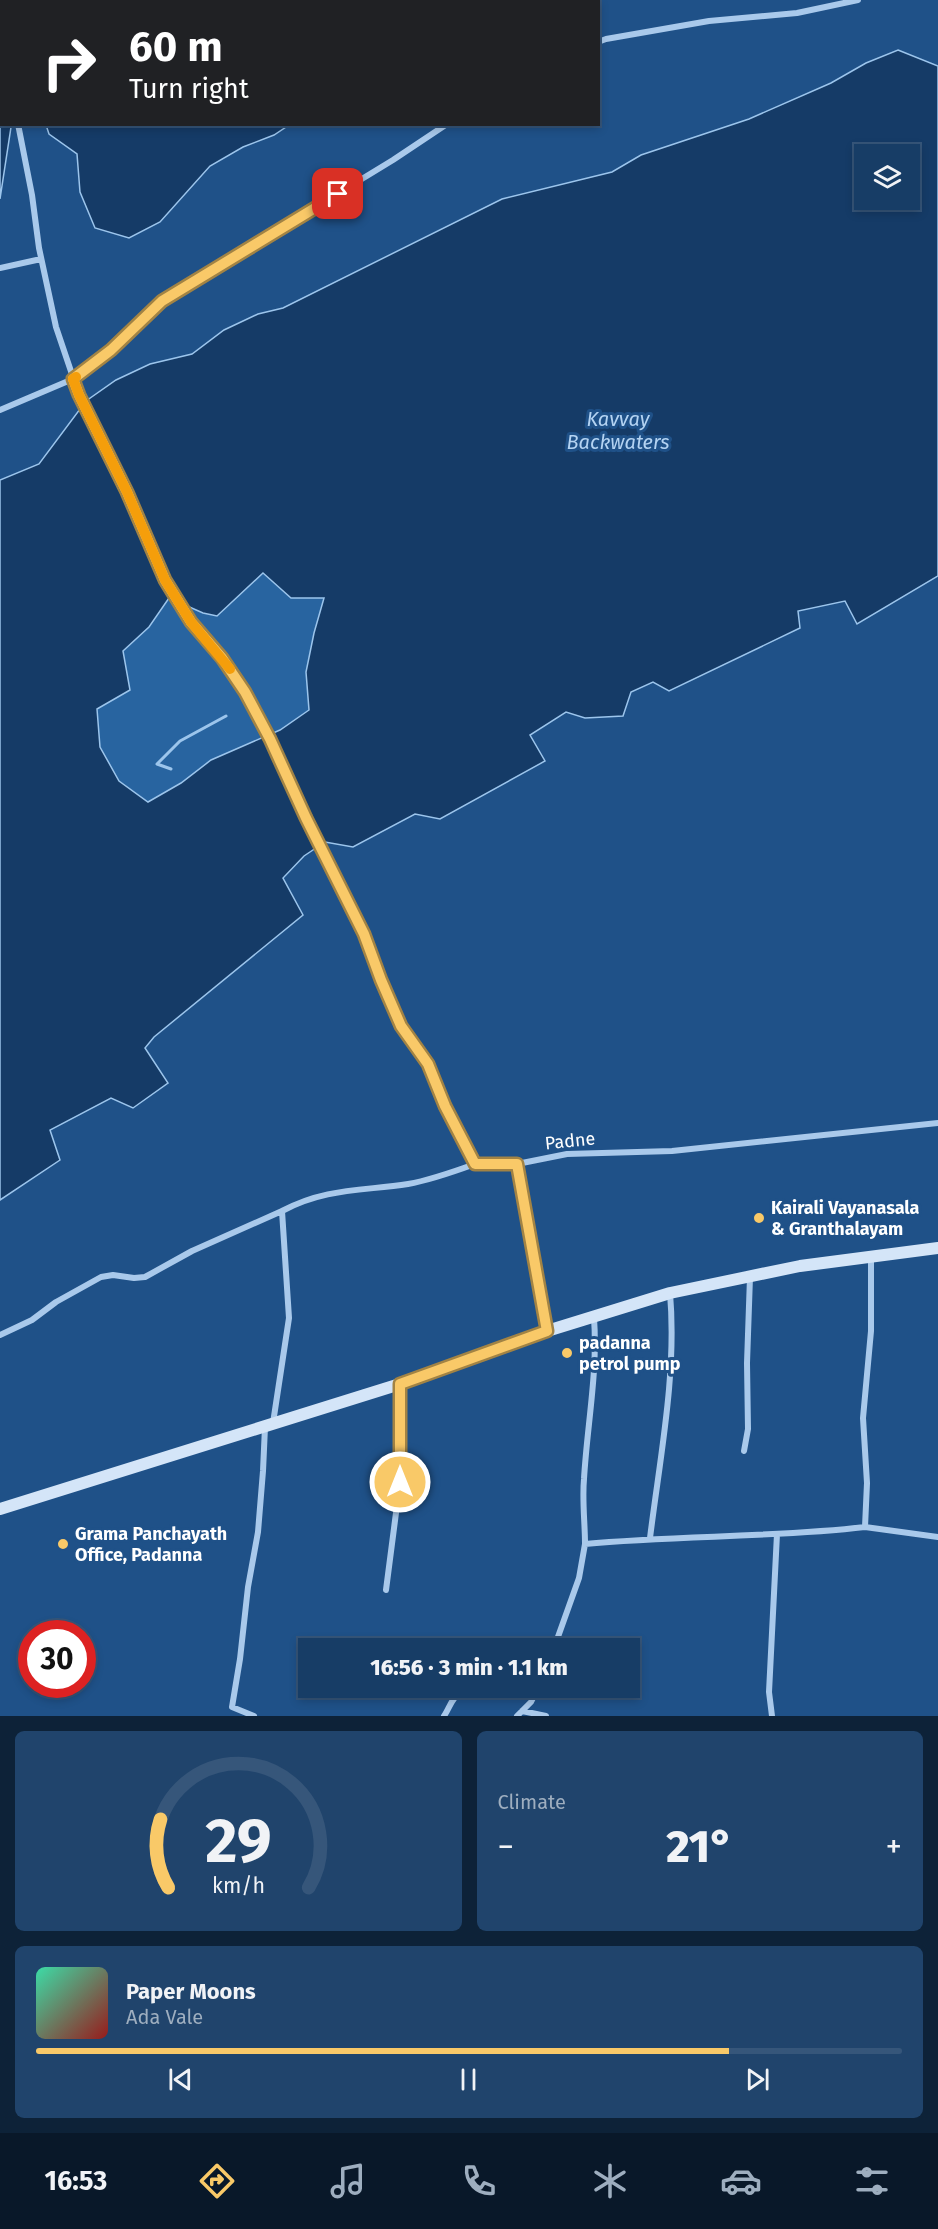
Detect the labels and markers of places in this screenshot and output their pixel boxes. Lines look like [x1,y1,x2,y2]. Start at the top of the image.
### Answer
pin [312,168,363,219]
place label: Kairali Vayanasala & Granthalayam [771,1197,920,1240]
marker: Kairali Vayanasala & Granthalayam [752,1211,766,1225]
place label: padanna petrol pump [579,1332,681,1375]
marker: padanna petrol pump [560,1346,574,1360]
place label: Grama Panchayath Office, Padanna [75,1523,227,1566]
marker: Grama Panchayath Office, Padanna [56,1537,70,1551]

